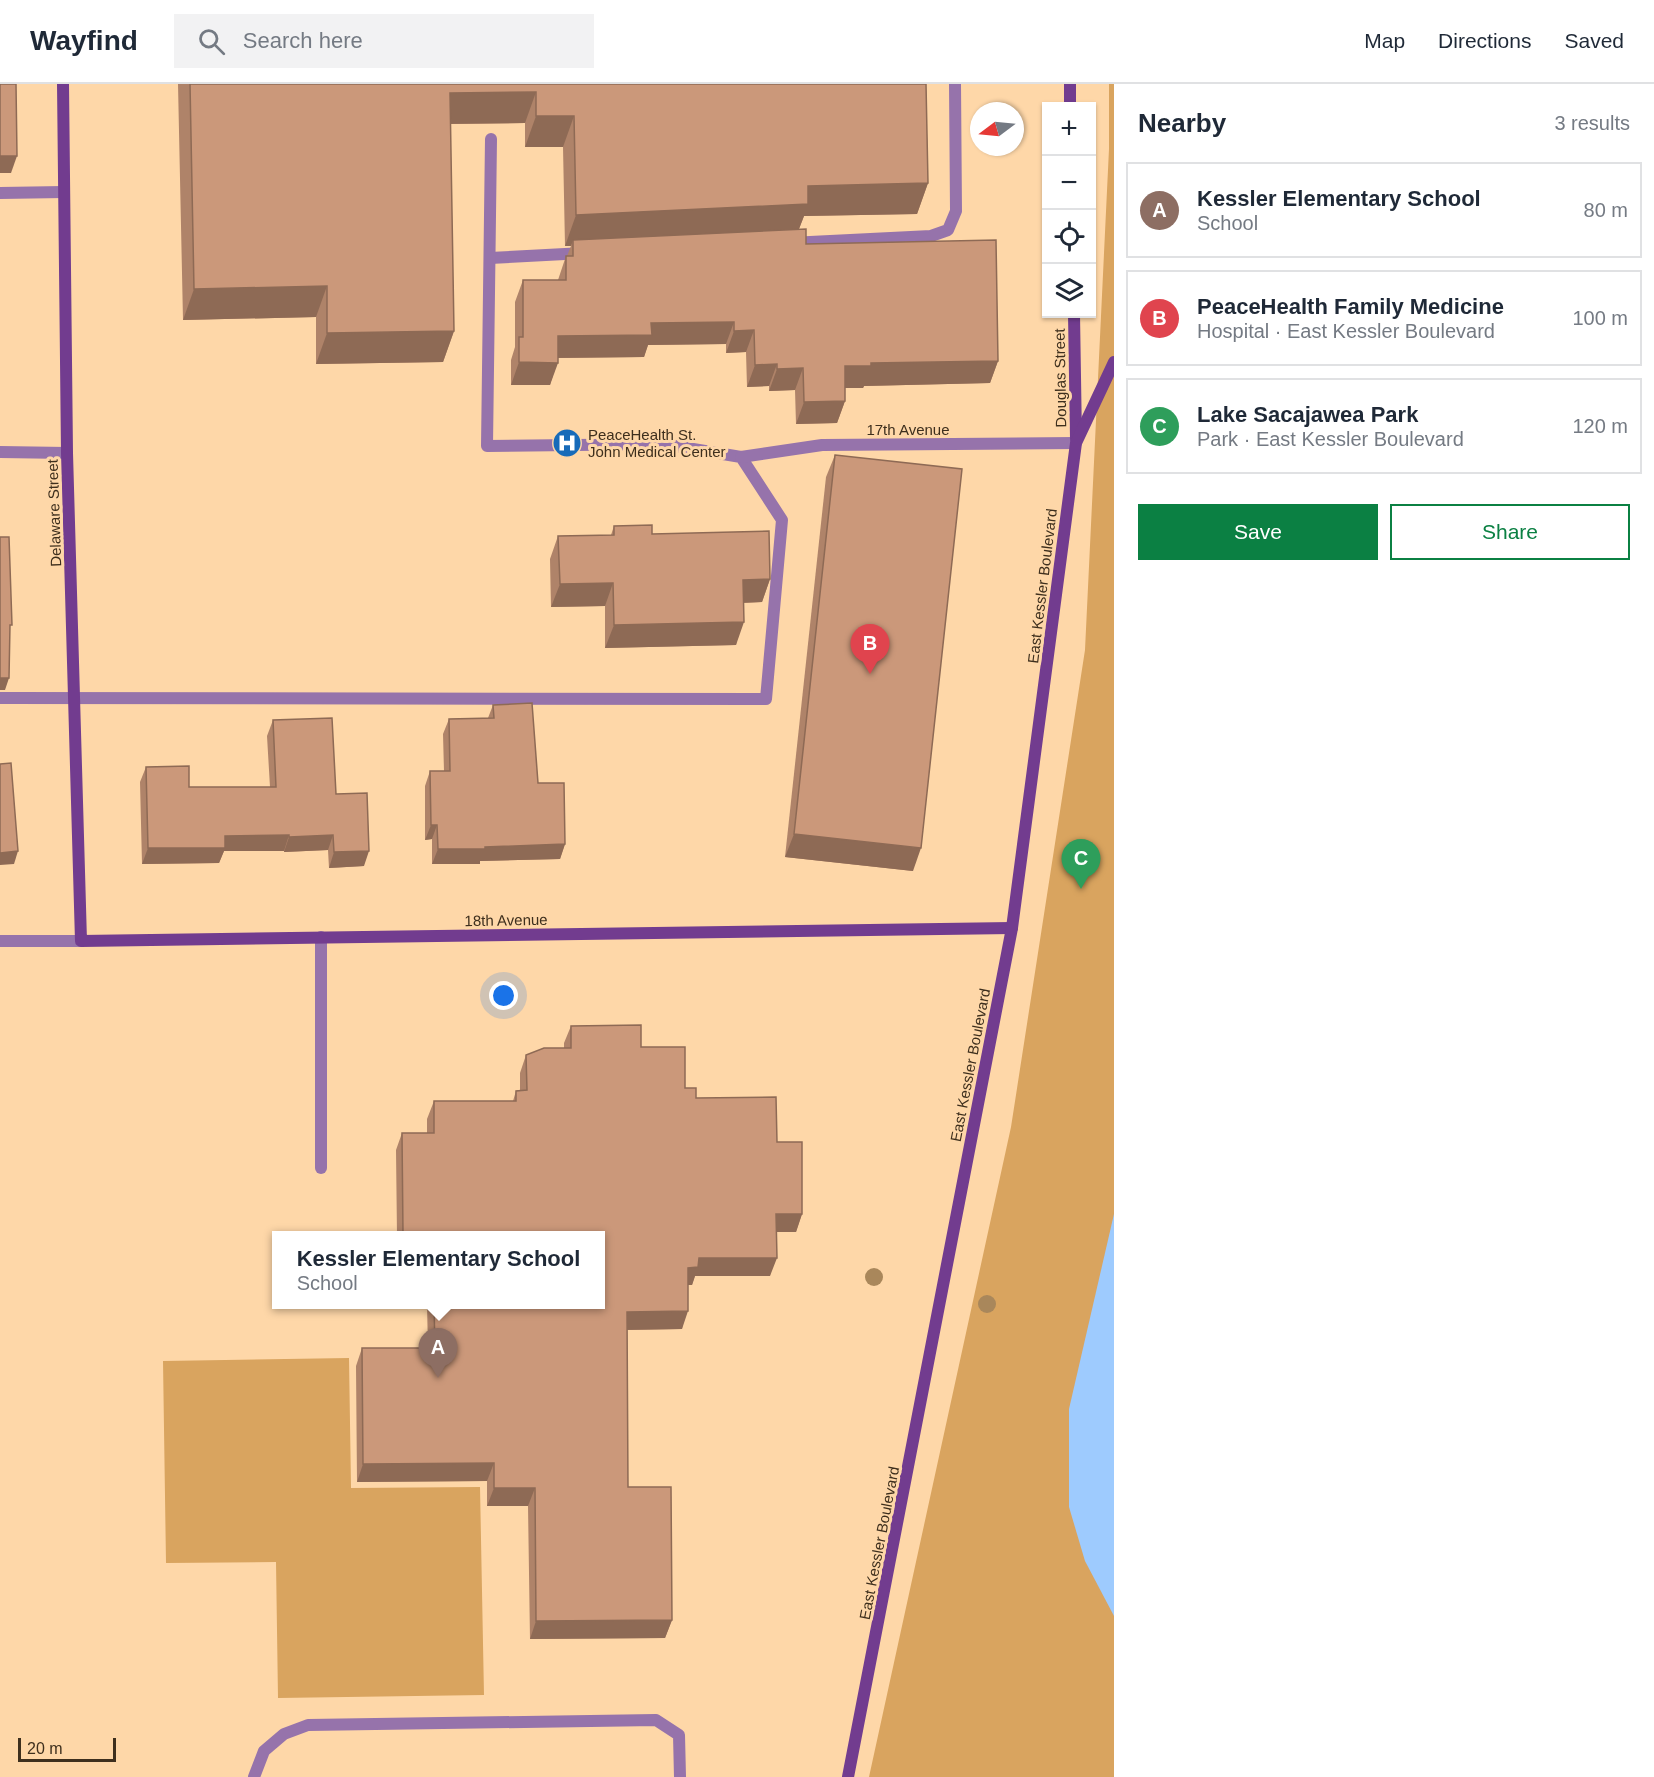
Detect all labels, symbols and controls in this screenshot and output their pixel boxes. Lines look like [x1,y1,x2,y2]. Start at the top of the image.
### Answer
search box [174,14,594,68]
text: Wayfind [30,25,138,56]
icon: search [195,25,228,58]
text: Search here [243,28,363,53]
text: Map [1364,29,1405,52]
text: Directions [1438,29,1531,52]
text: Saved [1564,29,1624,52]
north arrow [970,102,1024,156]
map controls [1042,102,1096,318]
button: + [1042,102,1096,156]
text: Nearby [1138,108,1226,138]
text: 3 results [1554,112,1630,134]
button: − [1042,156,1096,210]
text: Kessler Elementary School [1197,186,1481,211]
text: A [1152,199,1167,221]
text: 80 m [1584,199,1628,221]
button: locate [1042,210,1096,264]
text: School [1197,212,1258,234]
button: layers [1042,264,1096,318]
text: PeaceHealth Family Medicine [1197,294,1504,319]
text: B [1152,307,1167,329]
text: 100 m [1572,307,1628,329]
text: Hospital · East Kessler Boulevard [1197,320,1495,342]
street label: Douglas Street [1051,327,1069,428]
text: Lake Sacajawea Park [1197,402,1418,427]
text: C [1152,415,1167,437]
text: 120 m [1572,415,1628,437]
street label: 17th Avenue [866,421,950,438]
place label: PeaceHealth St. John Medical Center [588,426,726,460]
hospital icon: PeaceHealth St. John Medical Center [551,427,583,459]
text: Park · East Kessler Boulevard [1197,428,1464,450]
street label: Delaware Street [44,458,64,567]
button: Save [1138,504,1378,560]
button: Share [1390,504,1630,560]
street label: East Kessler Boulevard [1024,508,1060,664]
pin: B [850,624,890,674]
pin: C [1062,840,1100,889]
street label: 18th Avenue [464,911,548,929]
your location [489,981,518,1010]
street label: East Kessler Boulevard [947,987,993,1143]
popup [272,1231,605,1309]
text: Kessler Elementary School [297,1246,580,1271]
text: School [297,1272,358,1294]
pin: A [418,1328,458,1378]
street label: East Kessler Boulevard [856,1465,902,1621]
scale bar [18,1735,116,1762]
text: 20 m [27,1740,63,1757]

